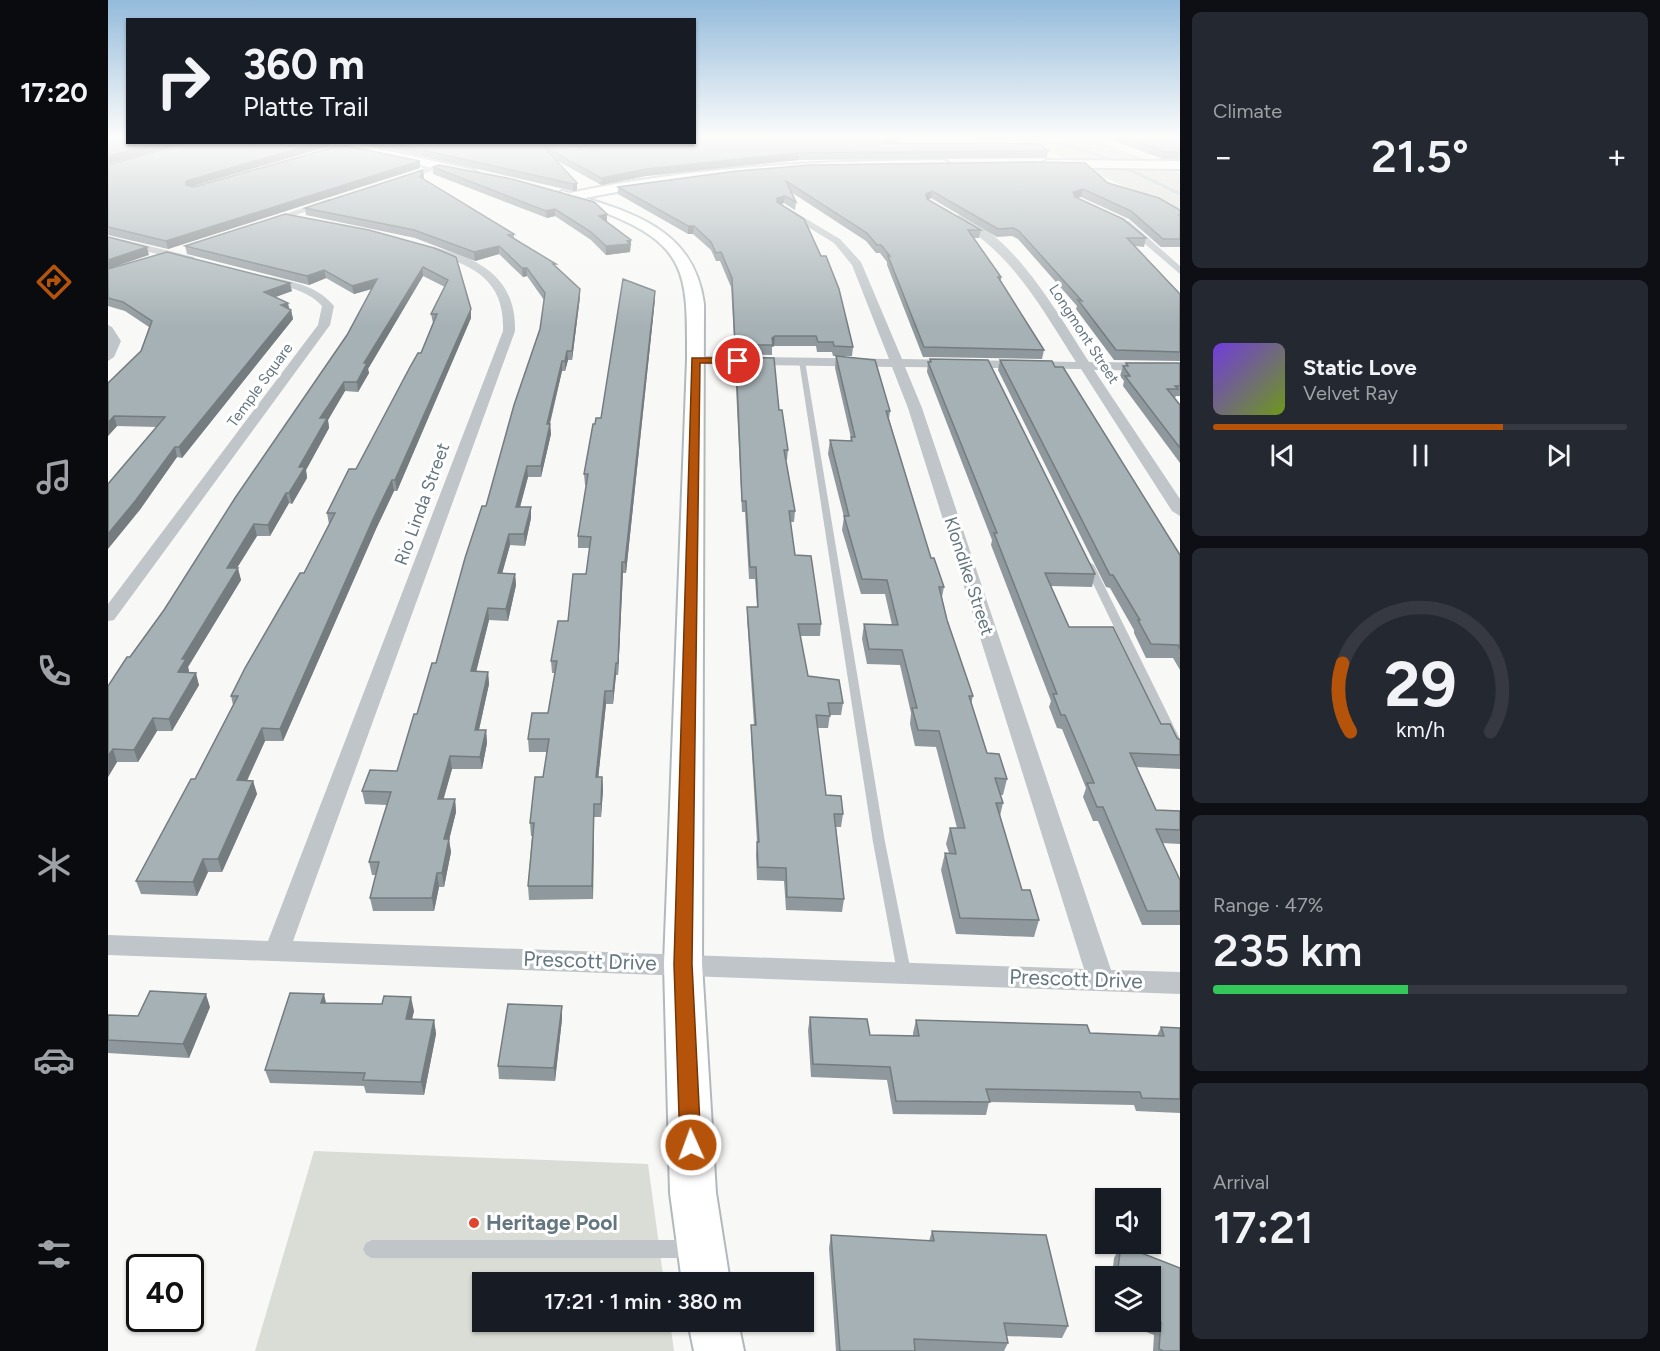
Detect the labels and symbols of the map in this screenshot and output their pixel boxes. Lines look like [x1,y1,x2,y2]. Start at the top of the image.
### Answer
street label: Longmont Street [1045,281,1123,387]
pin [712,335,763,386]
street label: Temple Square [223,339,297,431]
street label: Rio Linda Street [390,440,454,568]
street label: Klondike Street [939,514,999,638]
street label: Prescott Drive [523,946,657,975]
street label: Prescott Drive [1009,964,1143,993]
position arrow [659,1113,723,1177]
place label: Heritage Pool [486,1210,618,1235]
marker: Heritage Pool [467,1216,481,1230]
speed limit sign: 40 [126,1254,204,1332]

